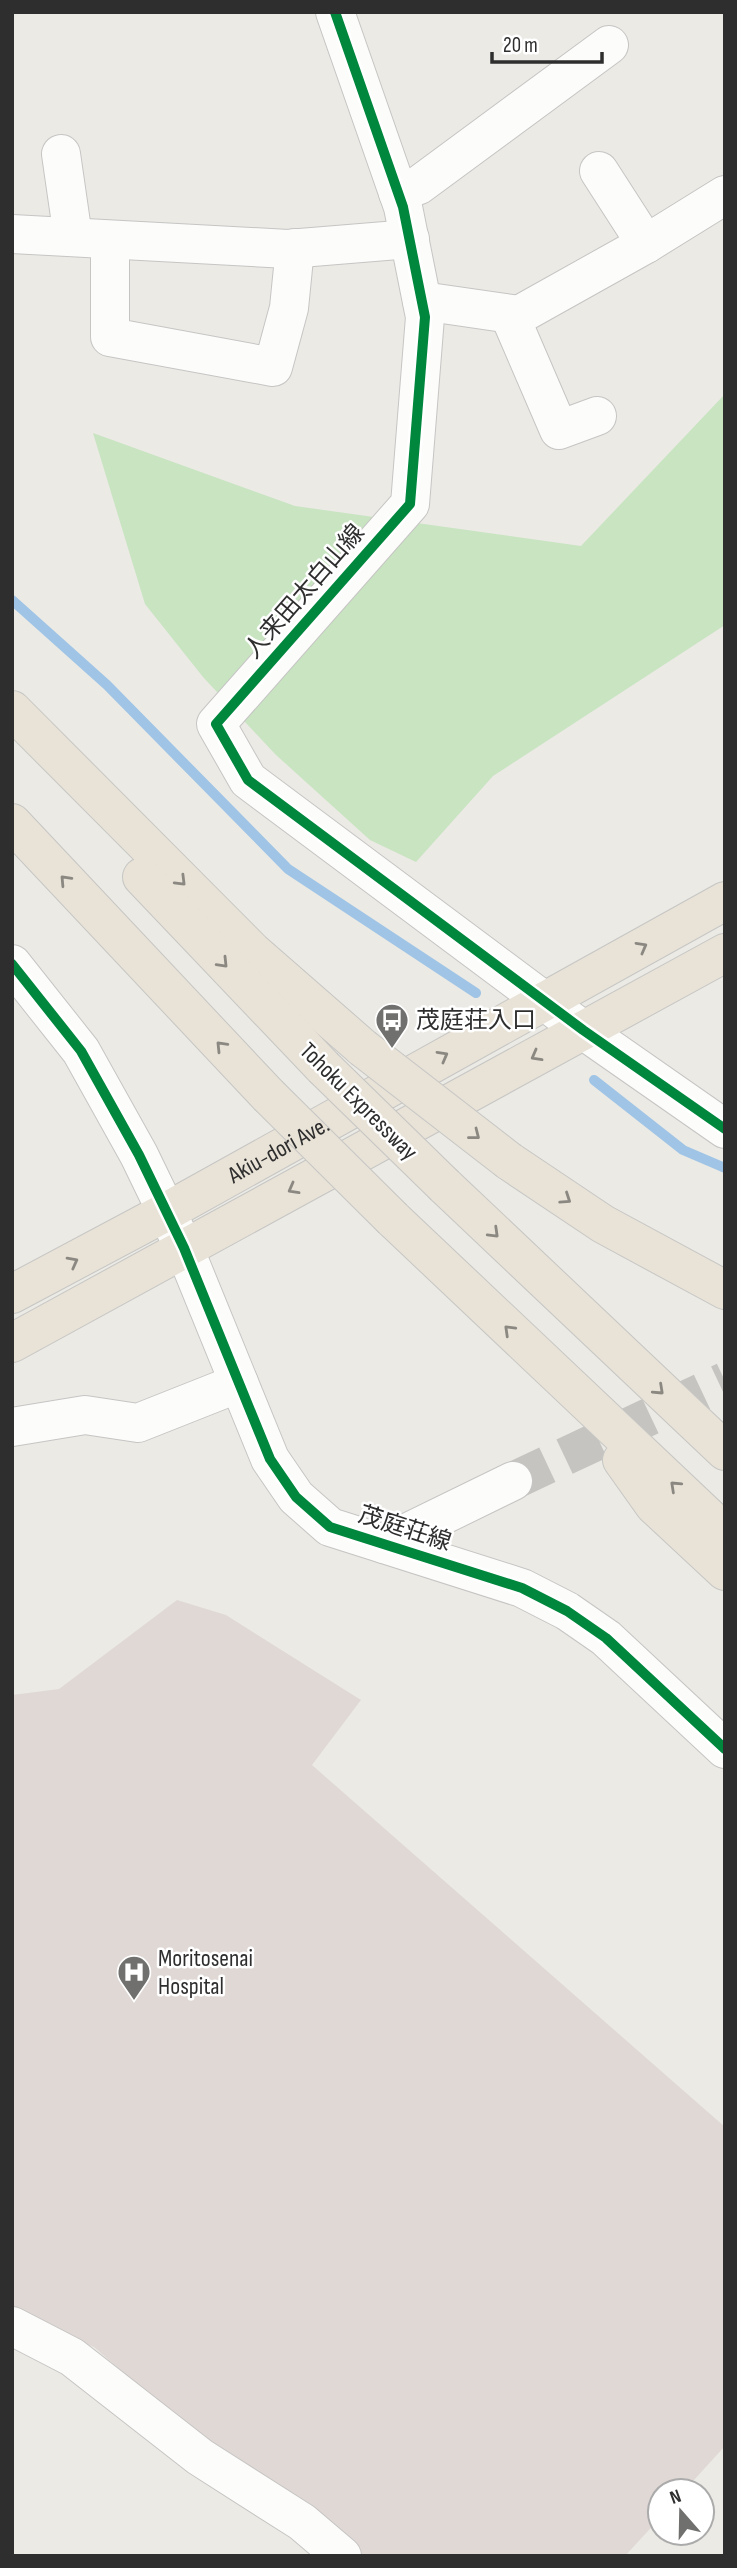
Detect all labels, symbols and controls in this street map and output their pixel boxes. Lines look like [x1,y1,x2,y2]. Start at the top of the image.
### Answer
scale bar [492,21,602,65]
text: 20 m [503,33,538,58]
street label: 人来田太白山線 [238,518,370,664]
one-way arrow [173,872,186,885]
one-way arrow [61,875,73,888]
one-way arrow [635,941,647,955]
one-way arrow [215,955,228,968]
bus stop icon: 茂庭荘入口 [373,1001,411,1050]
place label: 茂庭荘入口 [416,1006,536,1035]
street label: Tohoku Expressway [294,1036,424,1166]
one-way arrow [216,1041,229,1054]
one-way arrow [531,1048,543,1061]
one-way arrow [436,1051,448,1064]
street label: Akiu-dori Ave. [222,1110,334,1190]
one-way arrow [467,1126,480,1139]
one-way arrow [288,1181,300,1194]
one-way arrow [558,1191,571,1203]
one-way arrow [486,1225,499,1238]
one-way arrow [66,1257,78,1270]
one-way arrow [504,1326,517,1339]
one-way arrow [651,1382,664,1394]
one-way arrow [670,1482,683,1494]
street label: 茂庭荘線 [355,1500,455,1557]
place label: Moritosenai Hospital [158,1944,253,2001]
hospital icon: Moritosenai Hospital [115,1953,153,2002]
north arrow [646,2477,716,2547]
text: N [667,2485,684,2510]

